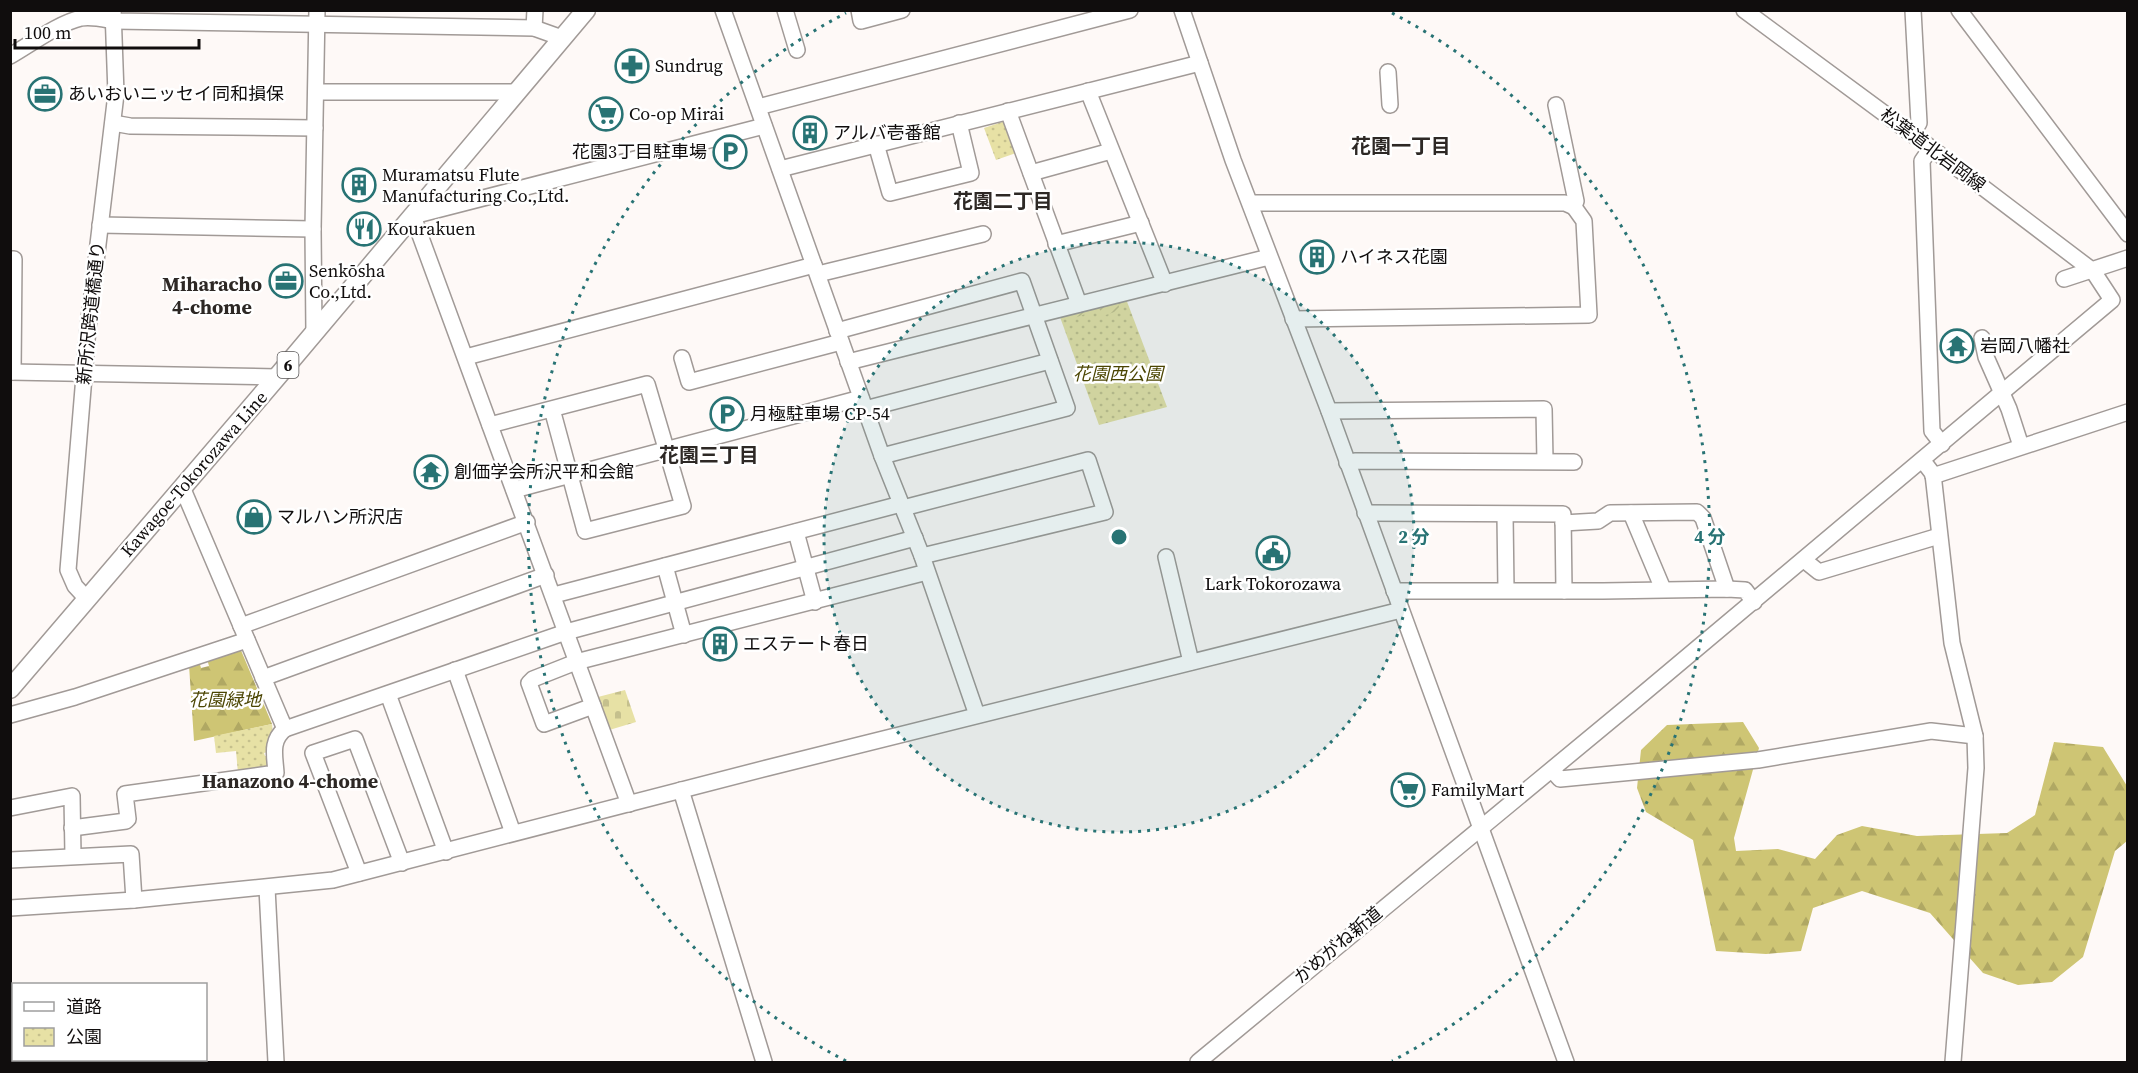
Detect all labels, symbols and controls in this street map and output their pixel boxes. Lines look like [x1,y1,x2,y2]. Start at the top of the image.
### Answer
scale bar [15,12,200,50]
text: 100 m [24,20,71,45]
pharmacy icon: Sundrug [614,48,650,84]
place label: Sundrug [655,53,723,78]
office icon: あいおいニッセイ同和損保 [27,76,63,112]
place label: あいおいニッセイ同和損保 [68,81,284,106]
supermarket icon: Co-op Mirai [588,96,624,132]
place label: Co-op Mirai [629,101,724,126]
street label: 松葉道北岩岡線 [1875,102,1991,197]
building icon: アルバ壱番館 [792,115,828,151]
place label: アルバ壱番館 [833,120,941,145]
district label: 花園一丁目 [1351,132,1451,160]
parking icon: 花園3丁目駐車場 [712,134,748,170]
place label: 花園3丁目駐車場 [572,139,707,164]
place label: Muramatsu Flute Manufacturing Co.,Ltd. [382,162,569,208]
building icon: Muramatsu Flute Manufacturing Co.,Ltd. [341,167,377,203]
district label: 花園二丁目 [953,187,1053,215]
restaurant icon: Kourakuen [346,211,382,247]
place label: Kourakuen [387,216,476,241]
building icon: ハイネス花園 [1299,239,1335,275]
street label: 新所沢跨道橋通り [71,240,110,386]
place label: ハイネス花園 [1340,244,1448,269]
place label: Senkōsha Co.,Ltd. [309,258,386,304]
office icon: Senkōsha Co.,Ltd. [268,263,304,299]
district label: Miharacho 4-chome [162,270,262,321]
temple icon: 岩岡八幡社 [1939,328,1975,364]
place label: 岩岡八幡社 [1980,333,2070,358]
road number: 6 [278,352,298,378]
park label: 花園西公園 [1073,361,1166,386]
street label: Kawagoe-Tokorozawa Line [115,385,273,562]
parking icon: 月極駐車場 CP-54 [709,396,745,432]
place label: 月極駐車場 CP-54 [750,401,890,426]
district label: 花園三丁目 [659,441,759,469]
temple icon: 創価学会所沢平和会館 [413,454,449,490]
place label: 創価学会所沢平和会館 [454,459,634,484]
shop icon: マルハン所沢店 [236,499,272,535]
place label: マルハン所沢店 [277,504,403,529]
text: 2 分 [1398,524,1430,549]
text: 4 分 [1694,524,1726,549]
centre of rings [1109,527,1129,547]
public building icon: Lark Tokorozawa [1255,535,1291,571]
place label: Lark Tokorozawa [1205,571,1342,596]
building icon: エステート春日 [702,626,738,662]
place label: エステート春日 [743,631,869,656]
park label: 花園緑地 [189,687,263,712]
district label: Hanazono 4-chome [202,767,378,795]
supermarket icon: FamilyMart [1390,772,1426,808]
place label: FamilyMart [1431,777,1524,802]
street label: かめがね新道 [1288,900,1387,989]
legend [12,983,207,1061]
text: 道路 [66,994,102,1019]
text: 公園 [66,1024,102,1049]

